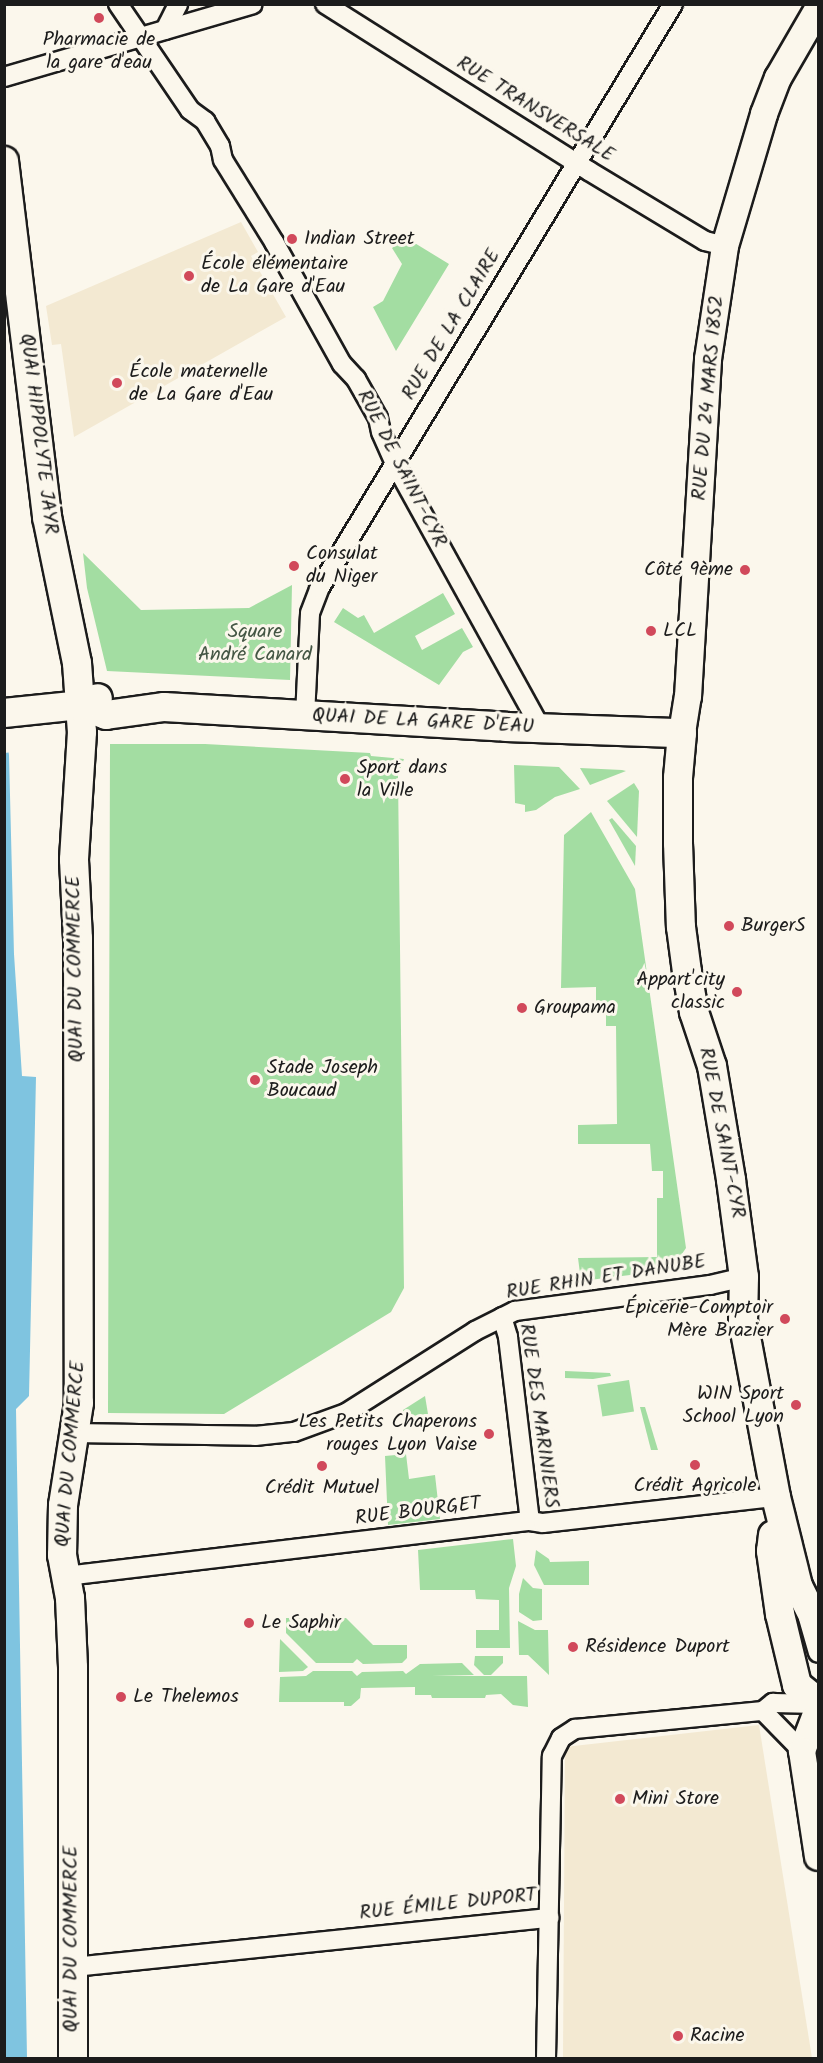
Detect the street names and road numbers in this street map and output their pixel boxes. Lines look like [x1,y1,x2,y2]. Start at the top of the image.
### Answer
street label: RUE TRANSVERSALE [452,52,618,168]
street label: RUE DE LA CLAIRE [397,245,507,405]
street label: RUE DU 24 MARS 1852 [688,294,730,502]
street label: QUAI HIPPOLYTE JAYR [14,332,62,536]
street label: RUE DE SAINT-CYR [351,386,451,552]
street label: QUAI DE LA GARE D'EAU [311,704,535,740]
street label: QUAI DU COMMERCE [62,875,90,1063]
street label: RUE DE SAINT-CYR [693,1046,749,1220]
street label: RUE RHIN ET DANUBE [505,1250,707,1306]
street label: RUE DES MARINIERS [513,1322,563,1510]
street label: QUAI DU COMMERCE [51,1360,91,1548]
street label: RUE BOURGET [354,1492,482,1532]
street label: QUAI DU COMMERCE [60,1846,84,2032]
street label: RUE ÉMILE DUPORT [358,1884,538,1926]

